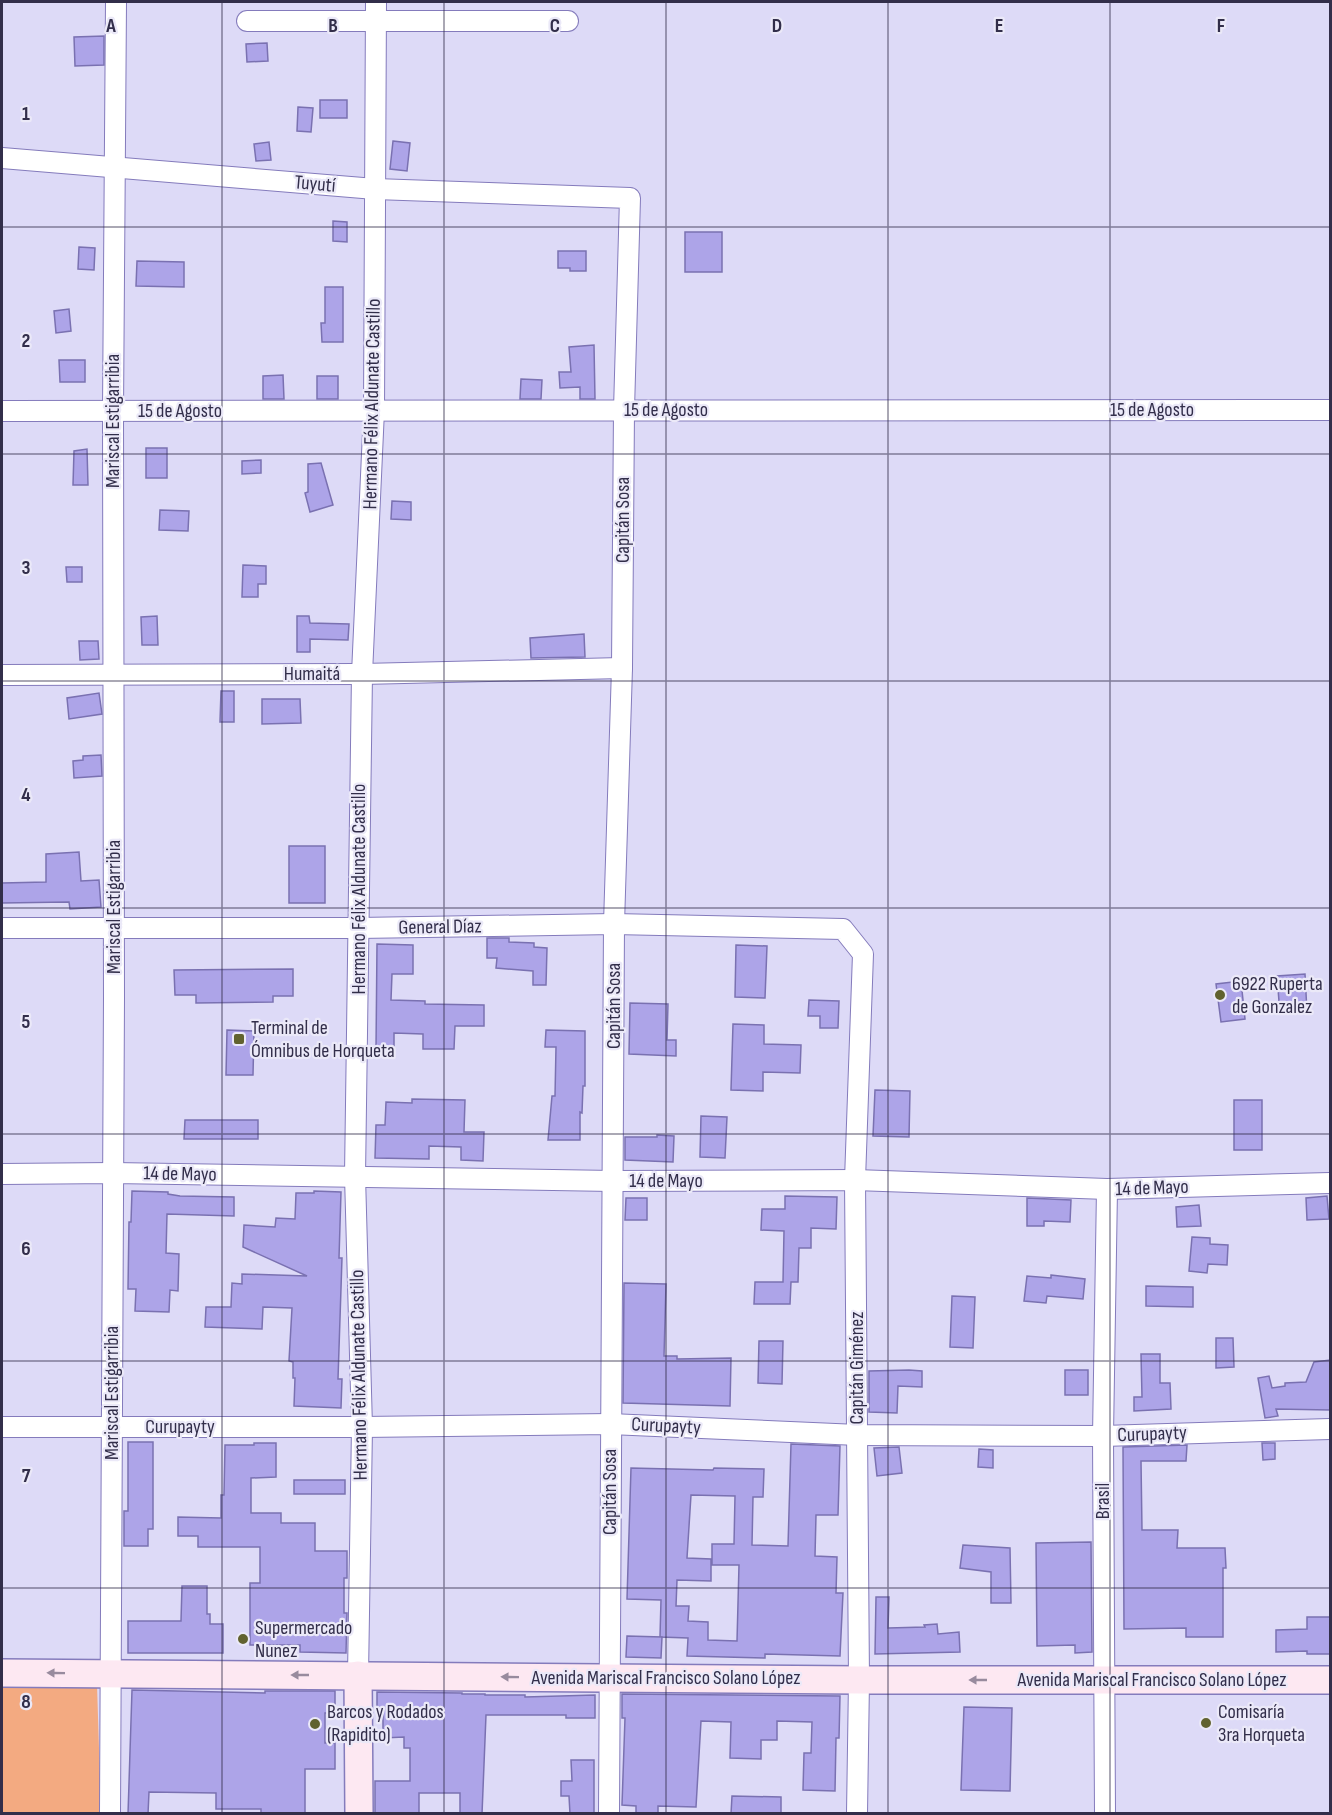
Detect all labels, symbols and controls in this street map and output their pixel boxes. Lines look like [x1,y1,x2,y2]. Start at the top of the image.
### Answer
text: A [105,14,116,38]
text: B [328,14,338,38]
text: C [550,14,560,38]
text: D [772,14,782,38]
text: E [995,14,1003,38]
text: F [1217,14,1225,38]
text: 1 [22,102,30,126]
street label: Tuyutí [294,170,337,198]
street label: Hermano Félix Aldunate Castillo [358,298,386,510]
text: 2 [22,329,30,353]
street label: Mariscal Estigarribia [101,354,125,488]
street label: 15 de Agosto [624,398,708,422]
street label: 15 de Agosto [1110,398,1194,422]
street label: 15 de Agosto [138,399,222,423]
street label: Capitán Sosa [611,477,635,563]
text: 3 [22,556,31,580]
street label: Humaitá [284,662,340,686]
text: 4 [21,783,31,807]
street label: Hermano Félix Aldunate Castillo [347,784,371,994]
street label: Mariscal Estigarribia [102,840,126,974]
street label: General Díaz [398,914,482,940]
street label: Capitán Sosa [602,963,626,1049]
place label: 6922 Ruperta de Gonzalez [1232,972,1323,1019]
marker: 6922 Ruperta de Gonzalez [1213,988,1227,1002]
text: 5 [22,1010,31,1034]
place label: Terminal de Ómnibus de Horqueta [251,1016,395,1063]
marker: Terminal de Ómnibus de Horqueta [232,1032,246,1046]
street label: 14 de Mayo [143,1161,217,1187]
street label: 14 de Mayo [629,1169,703,1193]
street label: 14 de Mayo [1115,1175,1189,1201]
text: 6 [21,1237,31,1261]
street label: Hermano Félix Aldunate Castillo [345,1269,373,1481]
street label: Capitán Giménez [845,1312,869,1424]
street label: Mariscal Estigarribia [100,1326,124,1460]
street label: Curupayty [631,1412,702,1440]
street label: Curupayty [145,1415,215,1439]
street label: Curupayty [1117,1421,1187,1447]
street label: Capitán Sosa [598,1449,622,1535]
text: 7 [22,1464,31,1488]
street label: Brasil [1091,1483,1115,1519]
place label: Supermercado Nunez [255,1616,352,1663]
marker: Supermercado Nunez [236,1632,250,1646]
street label: Avenida Mariscal Francisco Solano López [531,1666,800,1690]
one-way arrow [46,1668,65,1678]
street label: Avenida Mariscal Francisco Solano López [1017,1668,1286,1692]
one-way arrow [290,1670,309,1680]
one-way arrow [501,1672,520,1682]
one-way arrow [969,1675,988,1685]
text: 8 [21,1690,31,1714]
place label: Barcos y Rodados (Rapidito) [327,1700,444,1747]
place label: Comisaría 3ra Horqueta [1218,1700,1305,1747]
marker: Comisaría 3ra Horqueta [1199,1716,1213,1730]
marker: Barcos y Rodados (Rapidito) [308,1717,322,1731]

